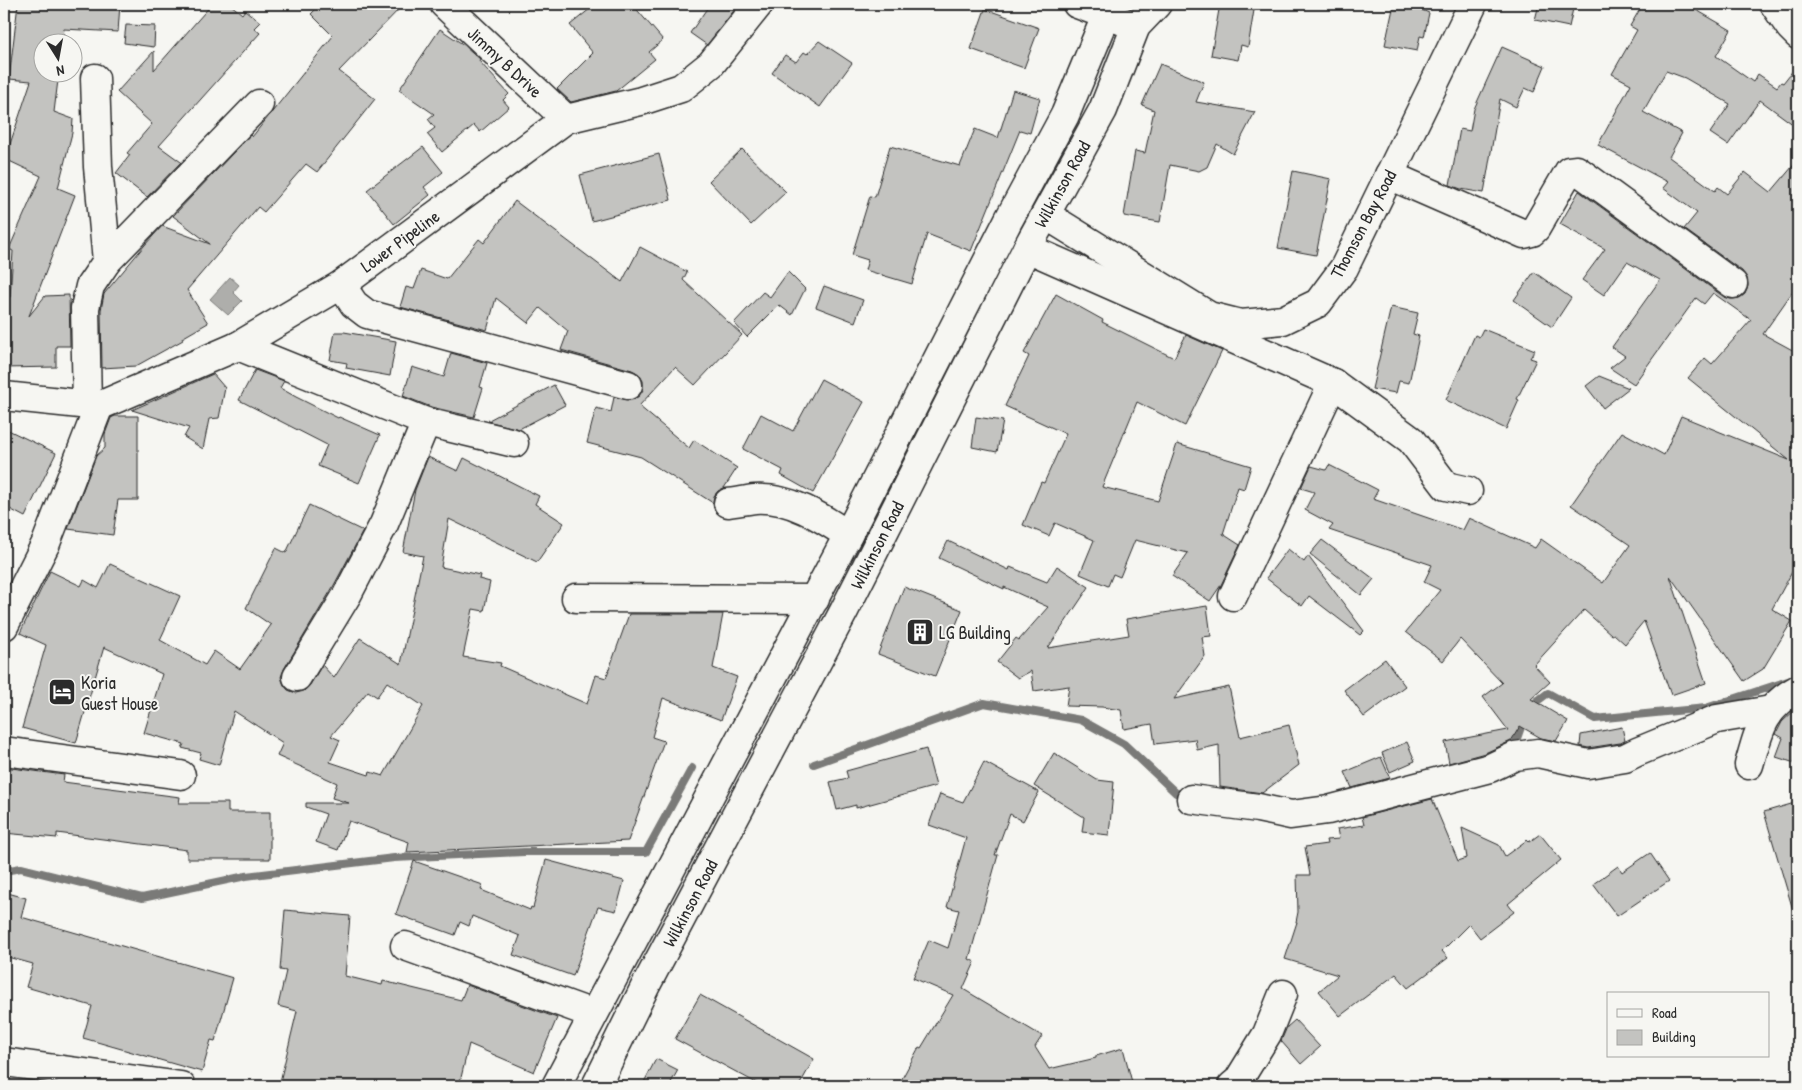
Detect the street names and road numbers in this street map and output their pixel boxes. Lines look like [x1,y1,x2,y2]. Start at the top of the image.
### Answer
street label: Jimmy B Drive [462,21,548,103]
street label: Wilkinson Road [1028,136,1096,232]
street label: Thomson Bay Road [1324,165,1402,283]
street label: Lower Pipeline [355,204,445,278]
street label: Wilkinson Road [844,497,910,593]
street label: Wilkinson Road [657,855,723,951]

